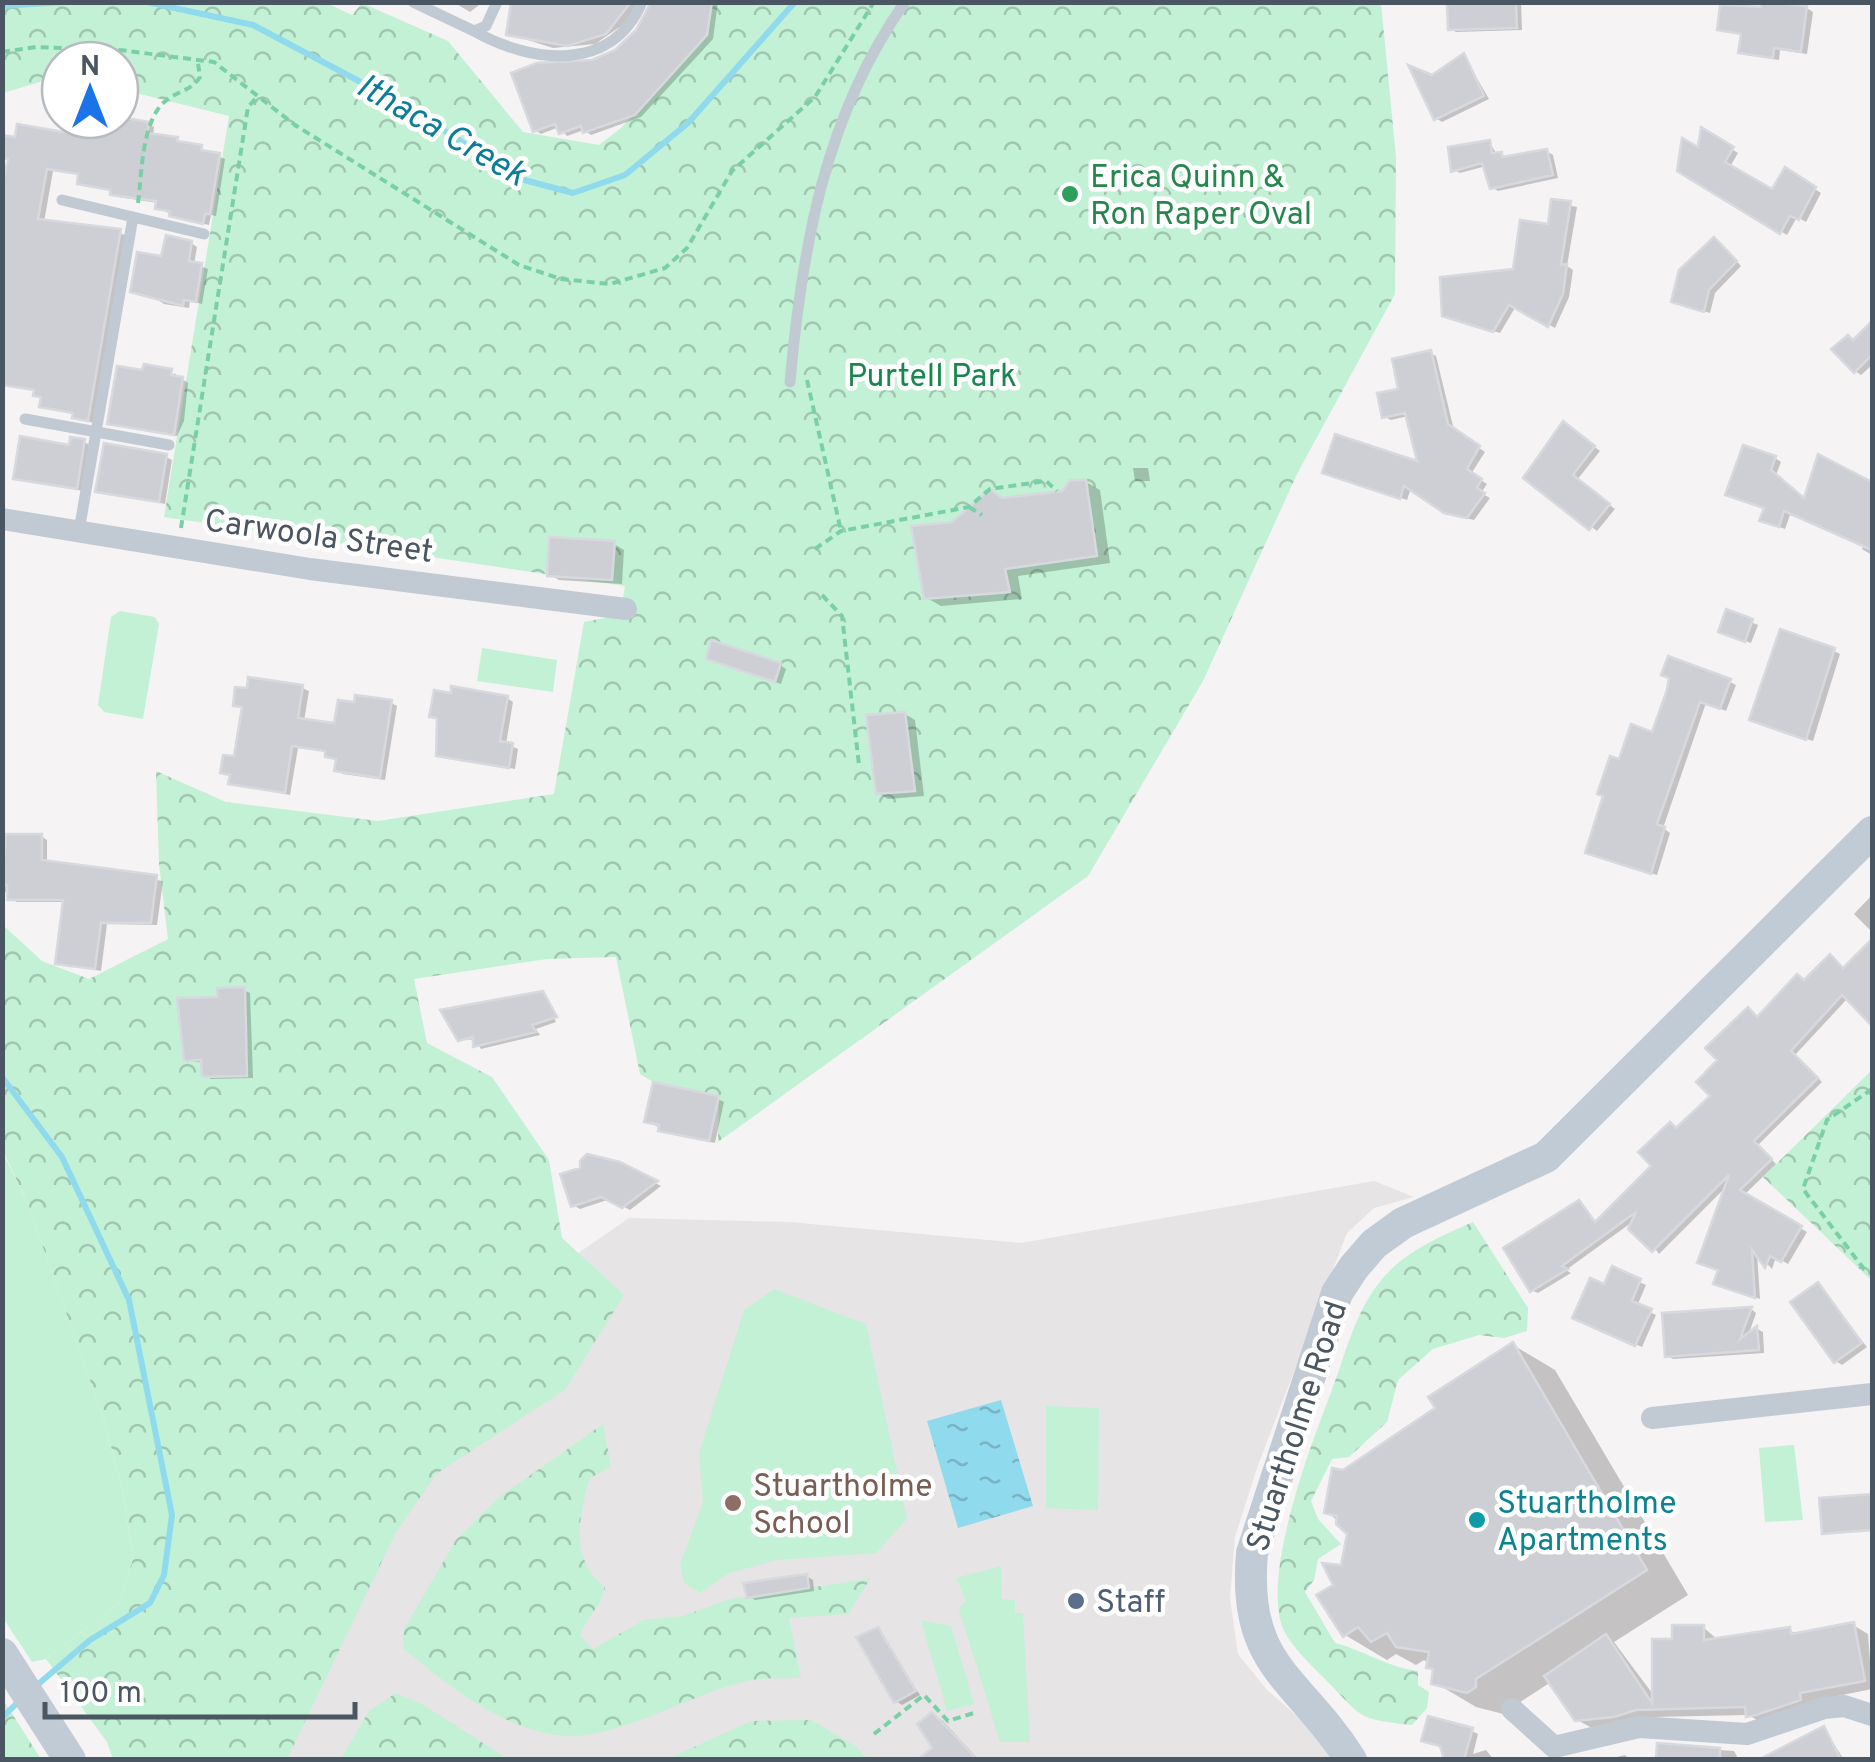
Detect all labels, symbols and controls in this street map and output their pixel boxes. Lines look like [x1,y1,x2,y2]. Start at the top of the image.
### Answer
north arrow [40,40,140,140]
text: N [80,50,100,86]
water label: Ithaca Creek [348,65,534,199]
place label: Erica Quinn & Ron Raper Oval [1090,159,1312,236]
marker: Erica Quinn & Ron Raper Oval [1059,183,1081,205]
park label: Purtell Park [847,358,1017,398]
street label: Carwoola Street [202,502,435,574]
street label: Stuartholme Road [1239,1297,1358,1557]
place label: Stuartholme School [753,1468,933,1545]
place label: Stuartholme Apartments [1497,1485,1677,1562]
marker: Stuartholme School [722,1492,744,1514]
marker: Stuartholme Apartments [1466,1509,1488,1531]
place label: Staff [1096,1584,1165,1624]
marker: Staff [1065,1590,1087,1612]
scale bar [45,1657,355,1719]
text: 100 m [60,1676,142,1713]

